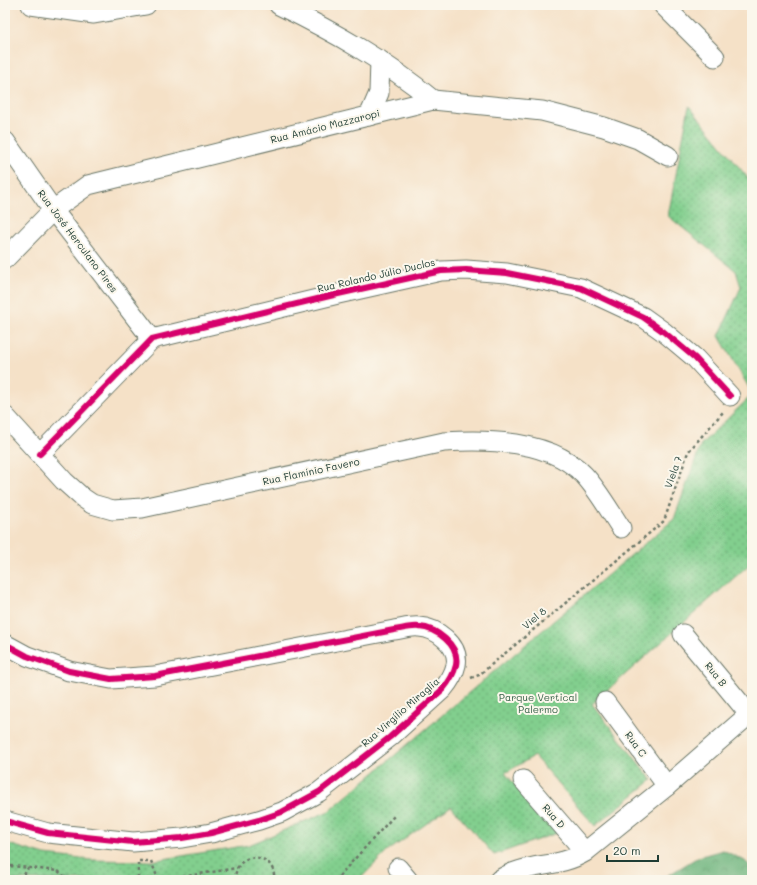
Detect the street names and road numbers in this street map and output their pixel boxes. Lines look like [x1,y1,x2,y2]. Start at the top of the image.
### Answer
street label: Rua Amácio Mazzaropi [269,106,381,146]
street label: Rua José Herculano Pires [35,187,121,295]
street label: Rua Rolando Júlio Duclos [316,255,436,295]
street label: Rua Flamínio Favero [261,454,361,488]
street label: Viela 7 [661,454,685,490]
street label: Viel 8 [519,604,549,632]
street label: Rua B [702,659,730,689]
street label: Rua Virgílio Miraglia [358,674,442,750]
street label: Rua C [622,728,650,760]
street label: Rua D [539,801,569,831]

